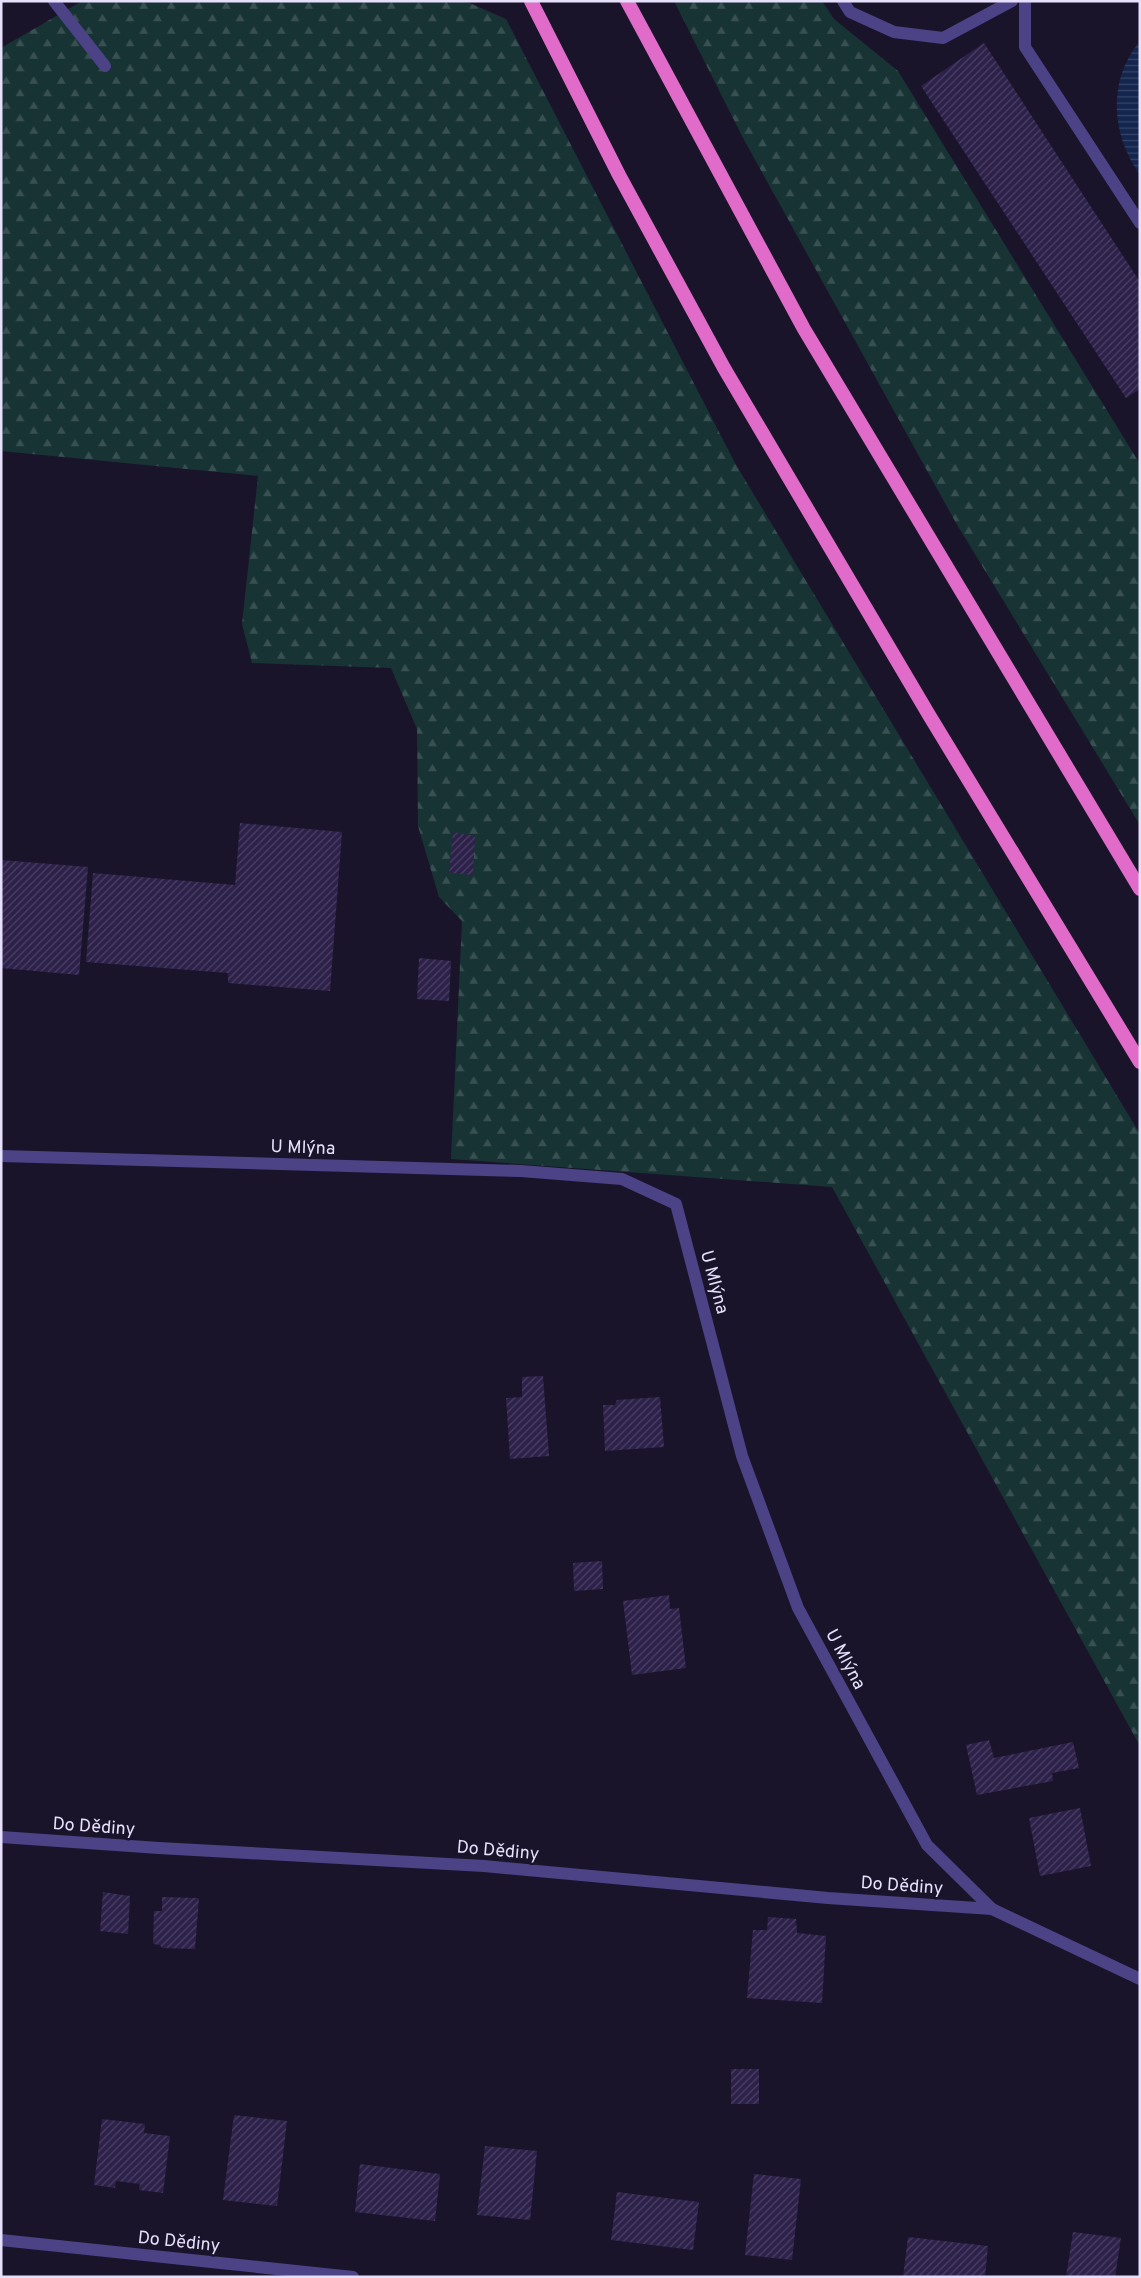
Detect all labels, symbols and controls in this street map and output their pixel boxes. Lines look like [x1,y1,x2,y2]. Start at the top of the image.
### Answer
street label: U Mlýna [270,1136,336,1161]
street label: U Mlýna [694,1248,733,1317]
street label: U Mlýna [819,1626,870,1694]
street label: Do Dědiny [52,1813,136,1842]
street label: Do Dědiny [456,1836,540,1867]
street label: Do Dědiny [860,1872,944,1901]
street label: Do Dědiny [136,2227,221,2258]

